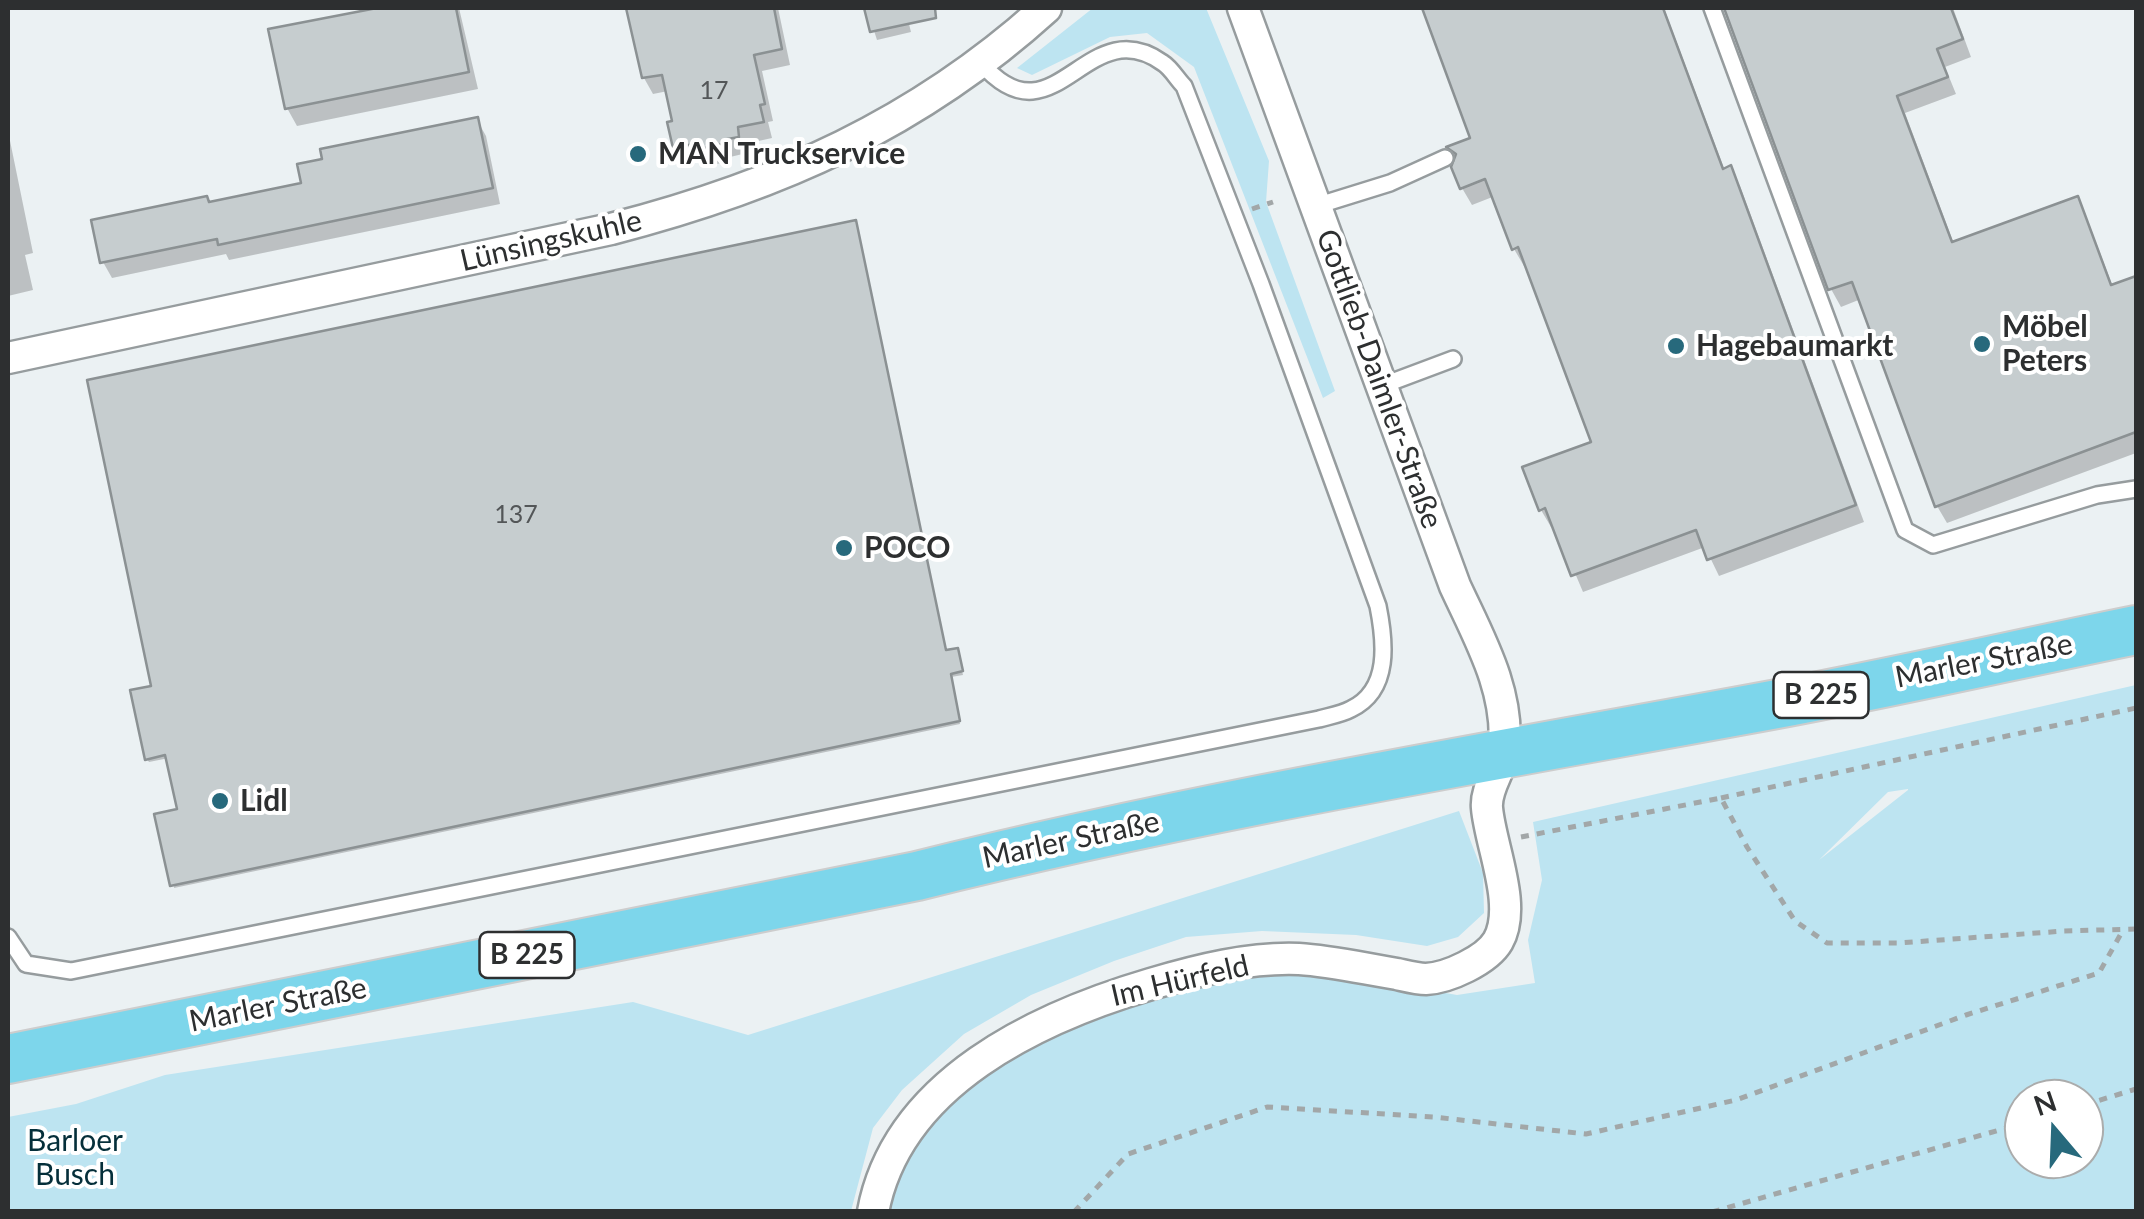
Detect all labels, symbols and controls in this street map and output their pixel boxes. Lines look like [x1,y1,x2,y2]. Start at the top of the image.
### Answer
house number: 17 [700,76,728,106]
place label: MAN Truckservice [658,136,905,172]
marker: MAN Truckservice [627,143,649,165]
street label: Lünsingskuhle [457,203,645,279]
street label: Gottlieb-Daimler-Straße [1308,224,1450,534]
place label: Möbel Peters [2002,309,2088,380]
place label: Hagebaumarkt [1696,328,1893,364]
marker: Möbel Peters [1971,333,1993,355]
marker: Hagebaumarkt [1665,335,1687,357]
house number: 137 [494,500,538,530]
place label: POCO [864,530,950,566]
marker: POCO [833,537,855,559]
street label: Marler Straße [1892,626,2076,696]
road number: B 225 [1774,672,1868,718]
place label: Lidl [240,783,288,819]
marker: Lidl [209,790,231,812]
street label: Marler Straße [979,804,1163,876]
road number: B 225 [480,932,574,978]
street label: Im Hürfeld [1107,948,1253,1014]
street label: Marler Straße [186,970,370,1040]
north arrow [2004,1079,2104,1179]
text: N [2029,1083,2061,1122]
park label: Barloer Busch [27,1123,123,1194]

